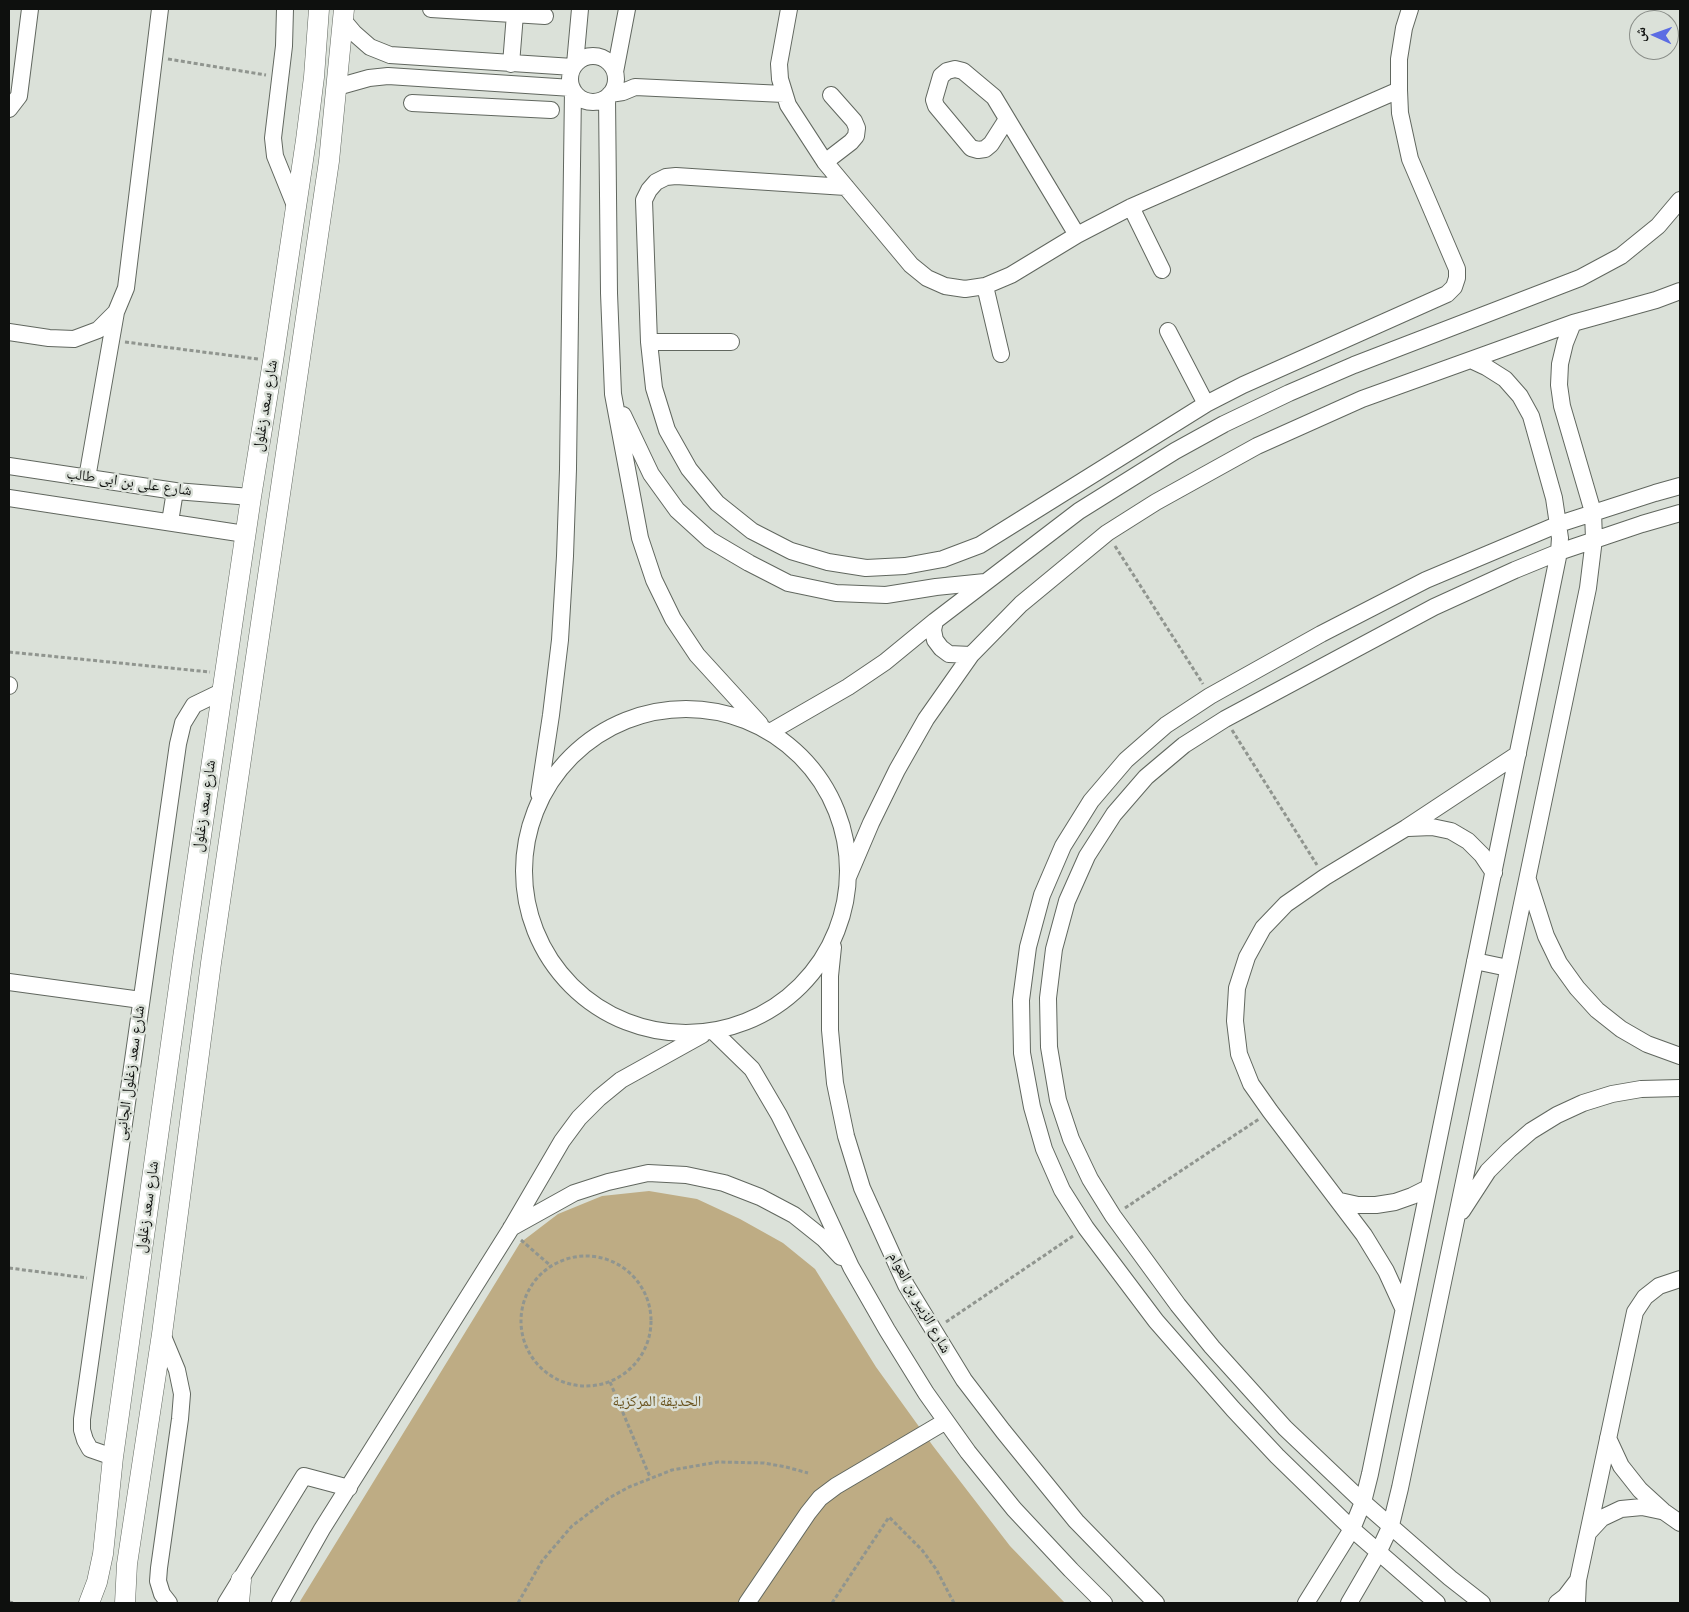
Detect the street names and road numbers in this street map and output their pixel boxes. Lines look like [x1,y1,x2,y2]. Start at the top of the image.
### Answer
street label: شارع سعد زغلول [250,359,282,453]
street label: شارع على بن ابى طالب [65,465,193,501]
street label: شارع سعد زغلول [190,759,220,853]
street label: شارع سعد زغلول الجانبى [113,1004,149,1142]
street label: شارع سعد زغلول [133,1160,163,1254]
street label: شارع الزبير بن العوام [884,1249,954,1357]

